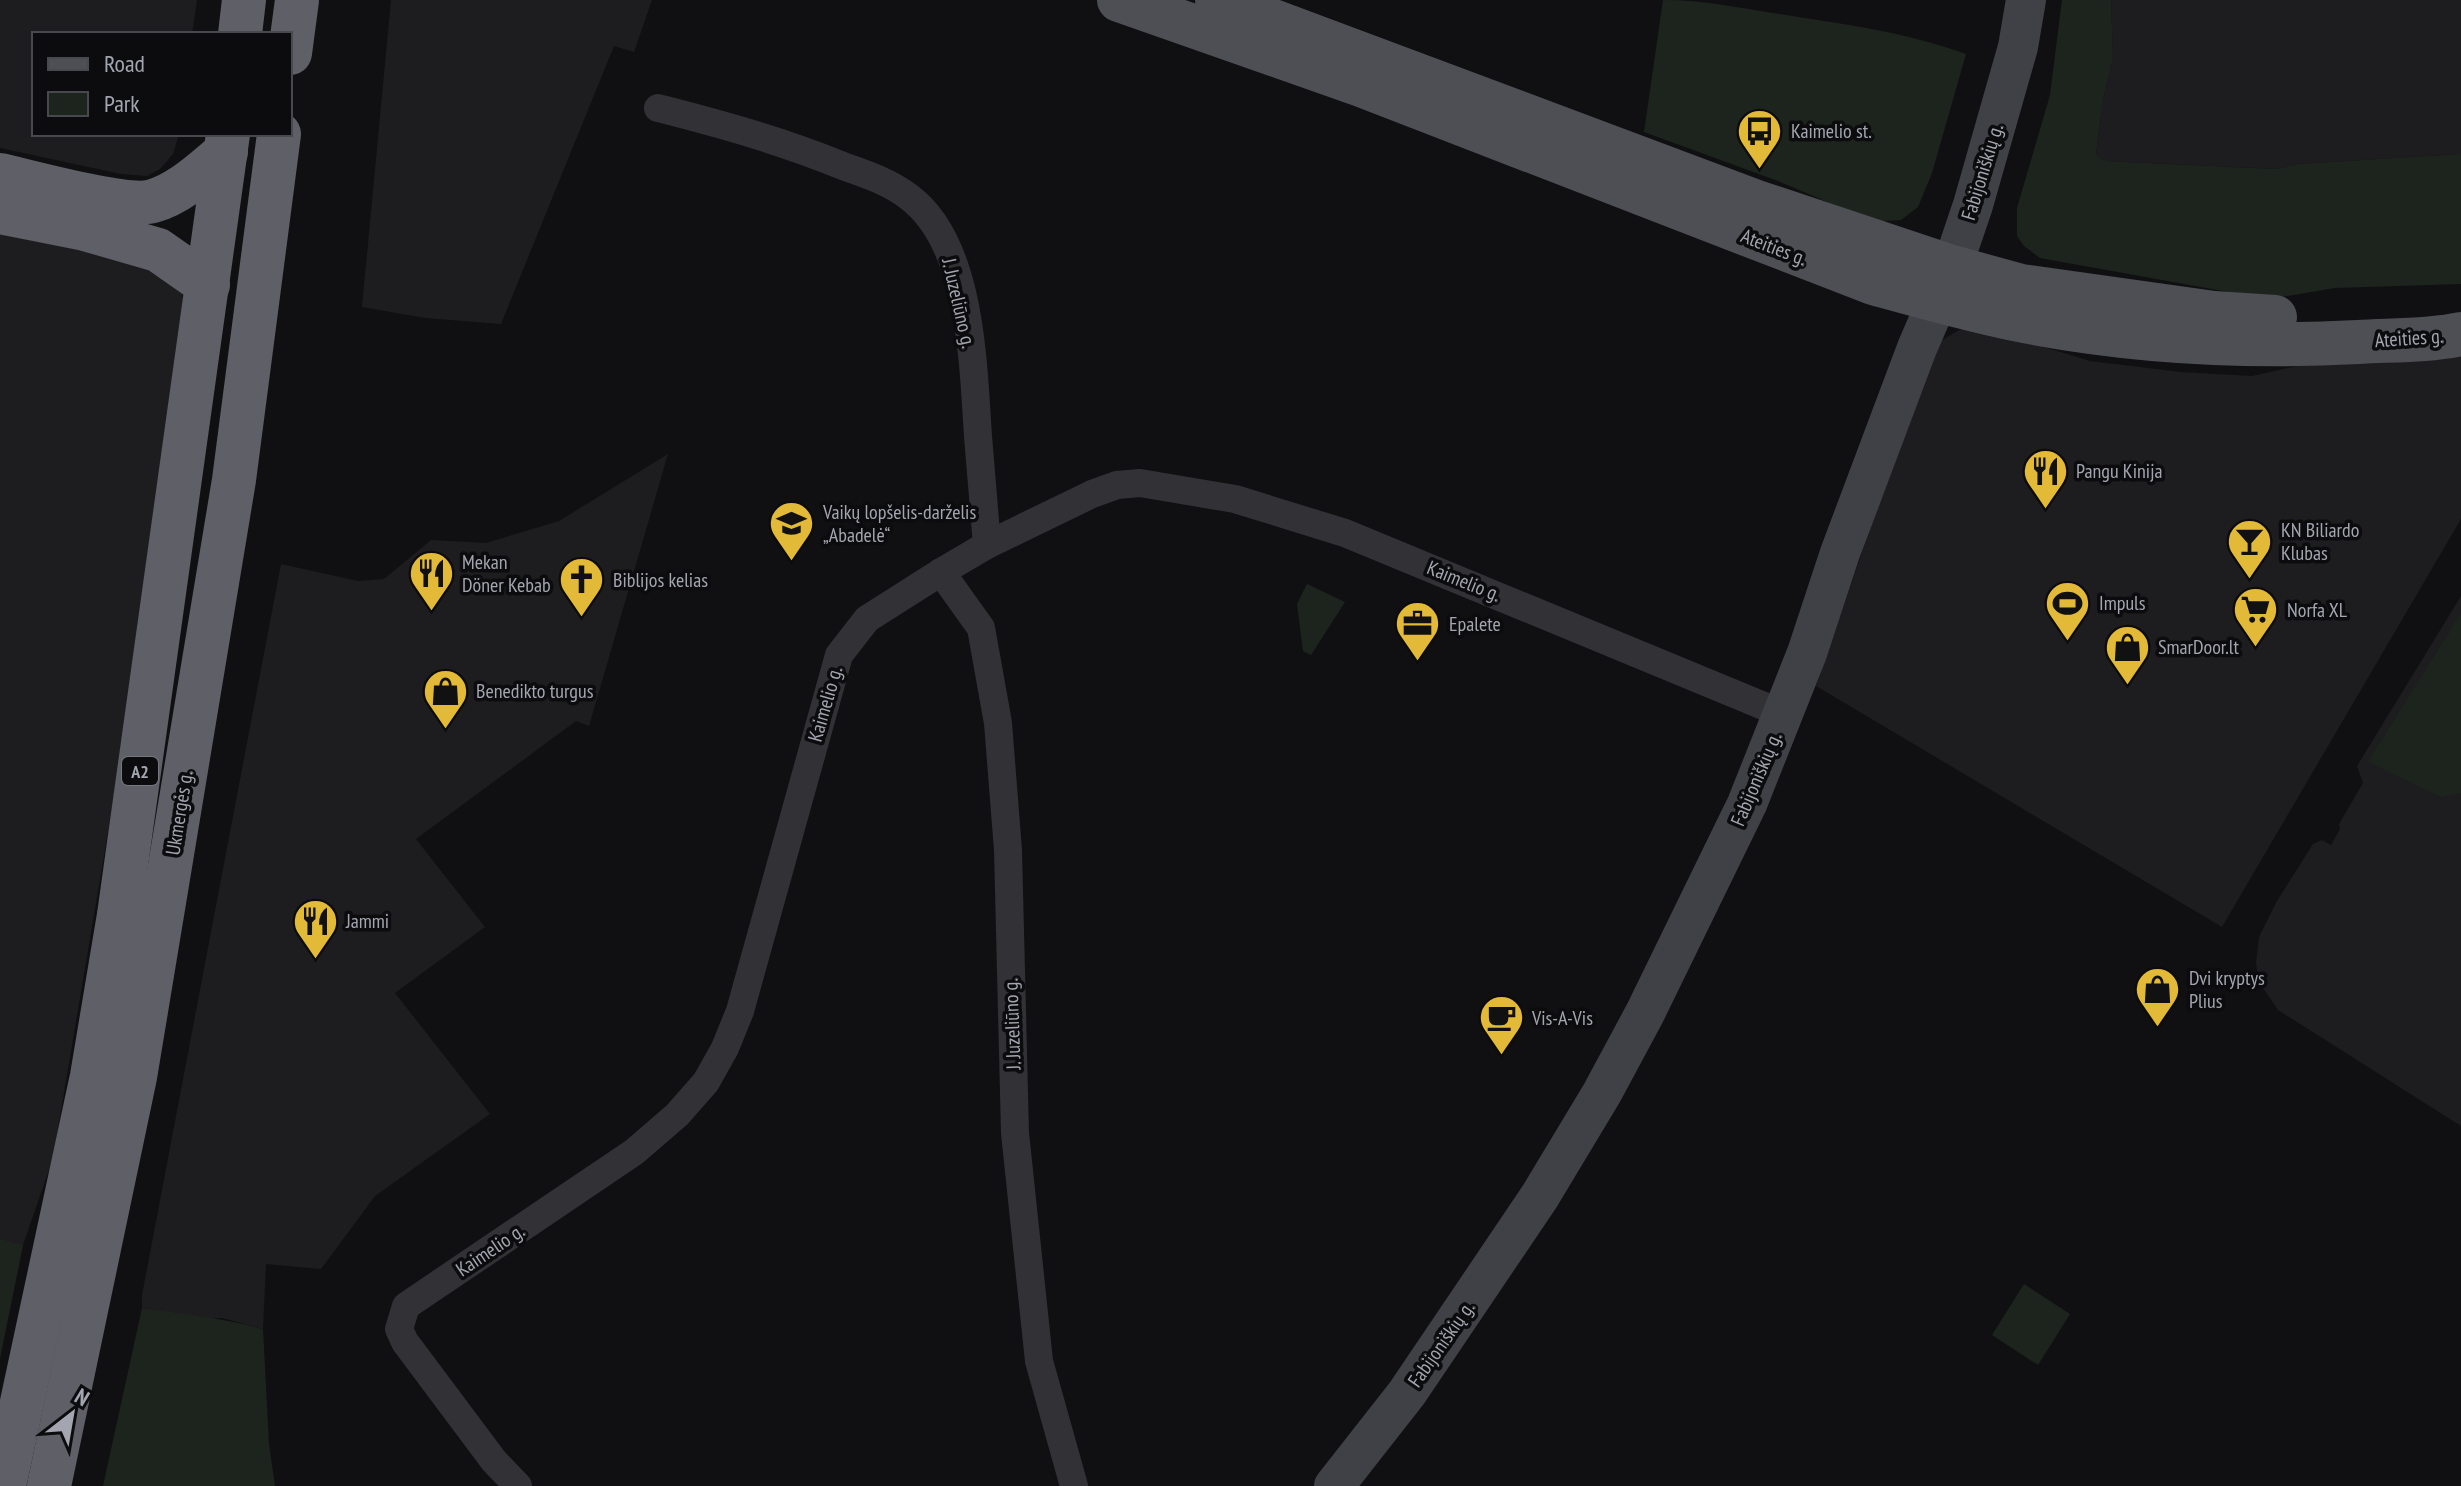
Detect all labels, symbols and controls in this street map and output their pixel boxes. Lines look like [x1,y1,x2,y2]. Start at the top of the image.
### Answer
legend [32,32,292,136]
text: Road [104,48,145,79]
text: Park [104,88,140,119]
bus stop icon: Kaimelio st. [1736,107,1784,170]
place label: Kaimelio st. [1791,118,1872,144]
street label: Fabijoniškių g. [1955,121,2009,223]
street label: Ateities g. [1737,223,1811,271]
street label: J. Juzeliūno g. [936,254,982,351]
street label: Ateities g. [2374,323,2444,353]
restaurant icon: Pangu Kinija [2021,447,2069,510]
place label: Pangu Kinija [2076,458,2162,484]
place label: Vaikų lopšelis-darželis „Abadelė“ [822,499,976,548]
school or university icon: Vaikų lopšelis-darželis „Abadelė“ [768,500,816,563]
place label: KN Biliardo Klubas [2281,517,2359,566]
bar icon: KN Biliardo Klubas [2226,518,2274,581]
place label: Mekan Döner Kebab [462,549,551,598]
restaurant icon: Mekan Döner Kebab [407,550,455,613]
street label: Kaimelio g. [1423,554,1505,608]
church icon: Biblijos kelias [558,556,606,619]
place label: Biblijos kelias [613,567,708,593]
sports icon: Impuls [2044,579,2092,642]
supermarket icon: Norfa XL [2232,586,2280,649]
place label: Impuls [2099,590,2146,616]
place label: Norfa XL [2287,597,2348,623]
office icon: Epalete [1394,600,1442,663]
place label: Epalete [1449,611,1501,637]
shop icon: SmarDoor.lt [2103,623,2151,686]
place label: SmarDoor.lt [2158,634,2240,660]
street label: Kaimelio g. [802,663,848,745]
shop icon: Benedikto turgus [421,667,469,730]
place label: Benedikto turgus [476,678,594,704]
street label: Fabijoniškių g. [1725,728,1787,830]
road number: A2 [122,757,158,785]
street label: Ukmergės g. [160,769,198,857]
restaurant icon: Jammi [291,897,339,960]
place label: Jammi [345,908,389,934]
place label: Dvi kryptys Plius [2189,965,2265,1014]
shop icon: Dvi kryptys Plius [2134,966,2182,1029]
street label: J. Juzeliūno g. [997,978,1027,1071]
cafe icon: Vis-A-Vis [1477,994,1525,1057]
place label: Vis-A-Vis [1531,1005,1593,1031]
street label: Kaimelio g. [451,1218,529,1282]
street label: Fabijoniškių g. [1402,1296,1480,1392]
north arrow [32,1374,112,1454]
text: N [70,1382,95,1412]

